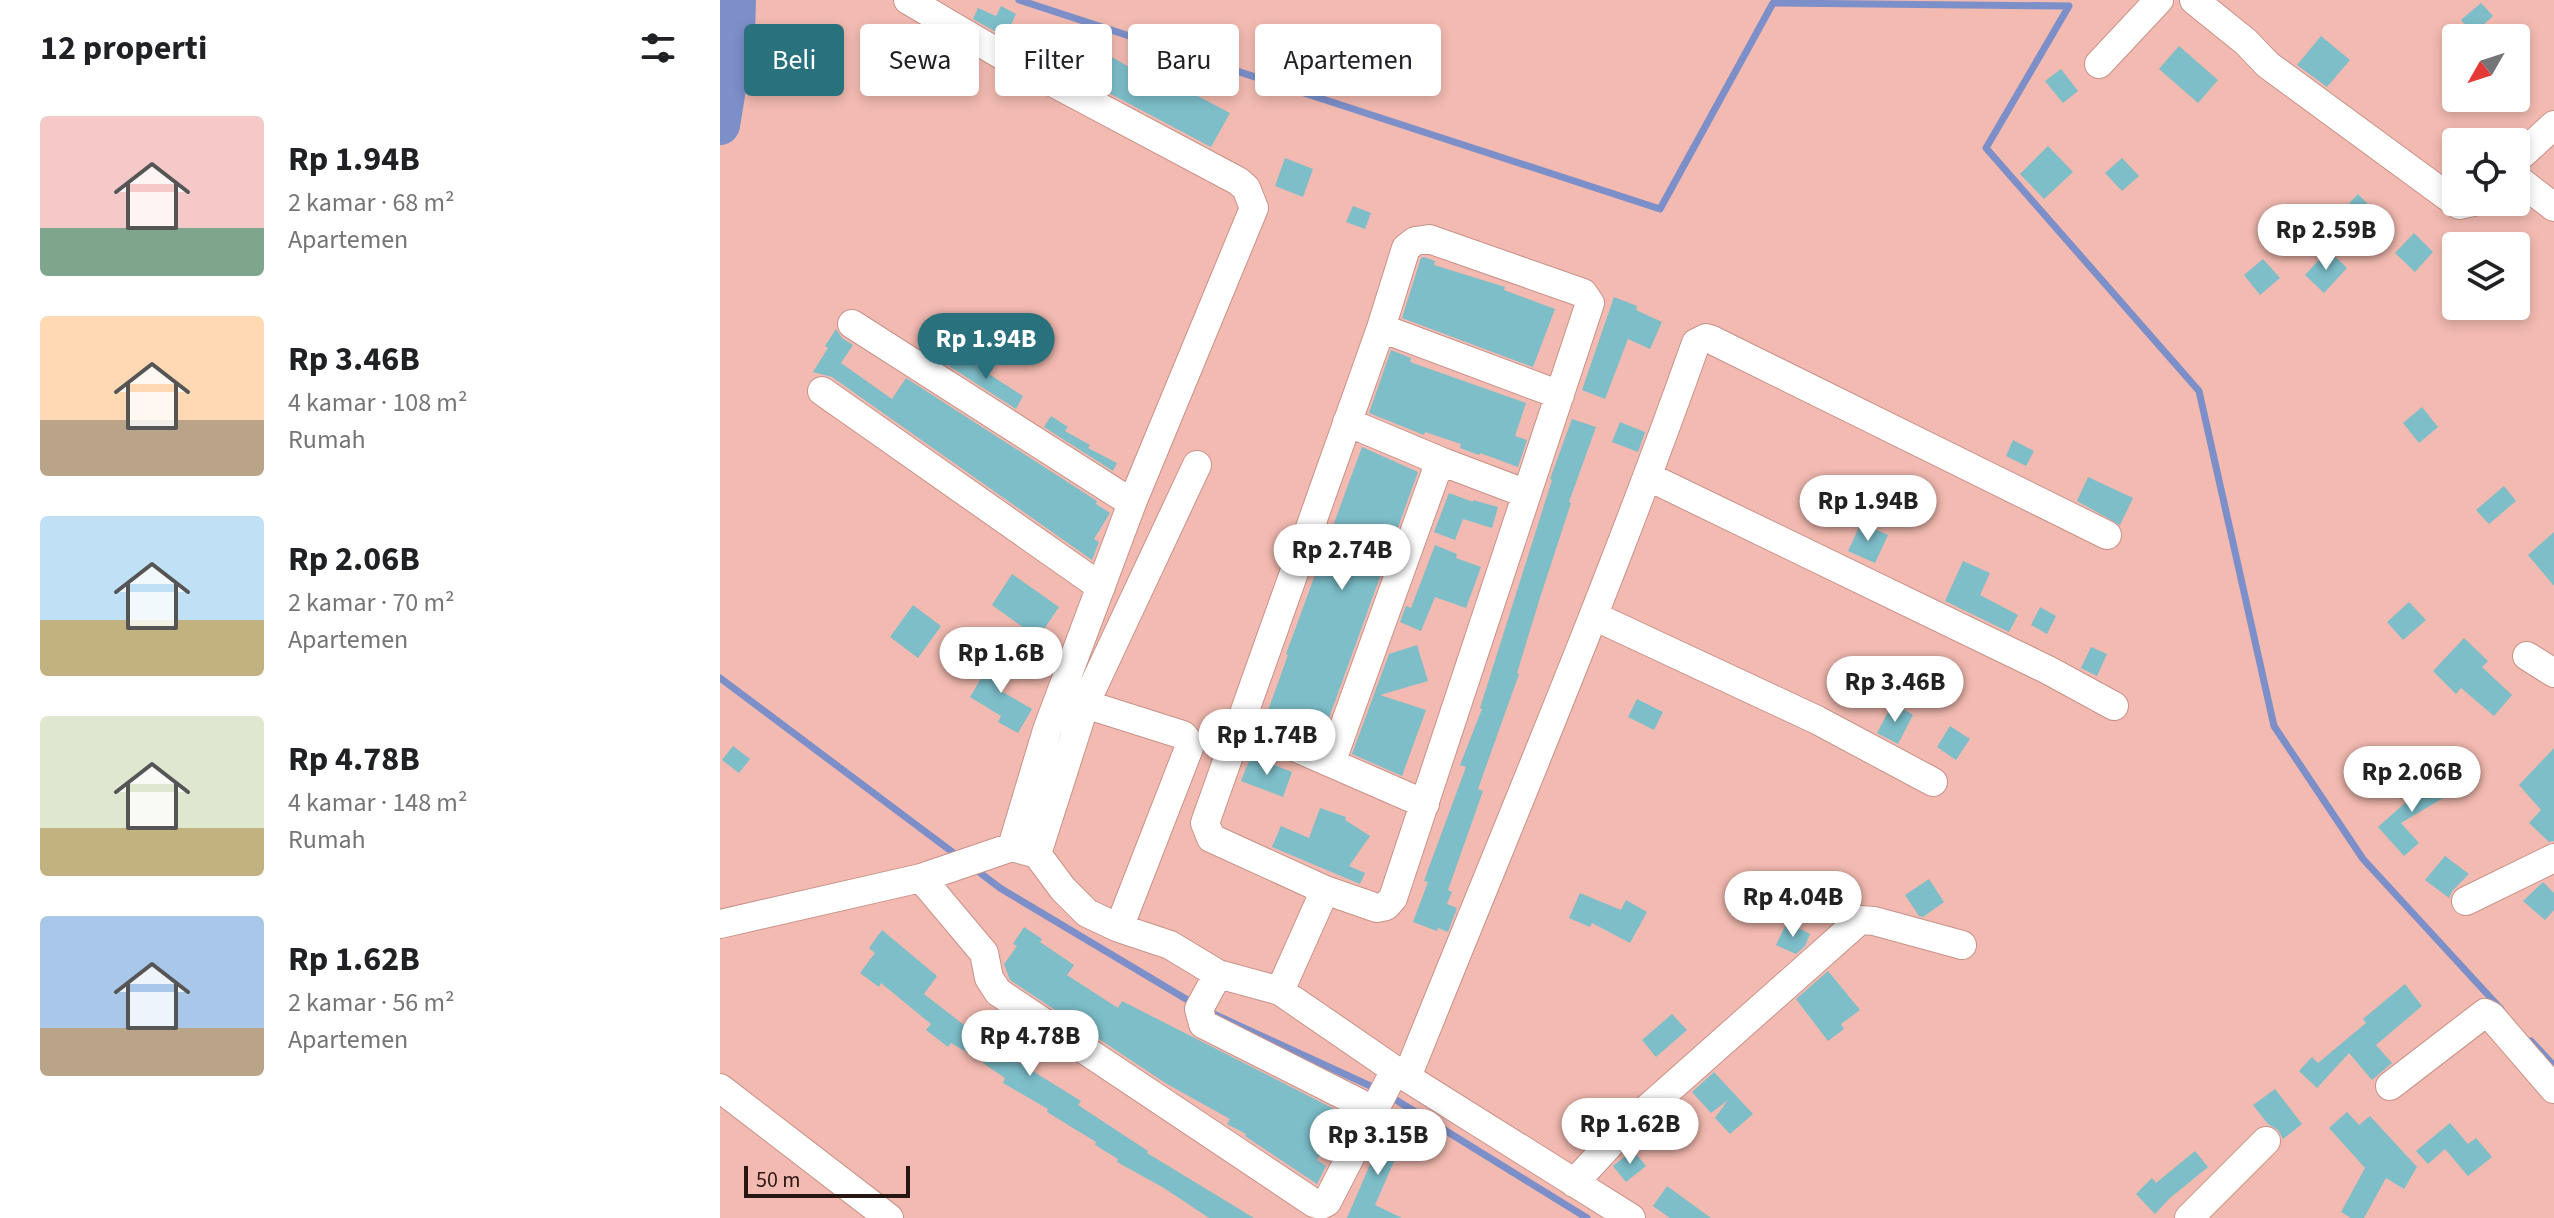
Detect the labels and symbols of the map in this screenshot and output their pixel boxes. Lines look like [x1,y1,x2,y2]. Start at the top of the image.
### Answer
north arrow [2442,24,2530,112]
pin: Rp 2.59B [2243,204,2409,272]
pin: Rp 1.94B [903,313,1069,381]
pin: Rp 1.94B [1785,475,1951,543]
pin: Rp 2.74B [1259,524,1425,592]
pin: Rp 1.6B [927,627,1075,695]
pin: Rp 3.46B [1812,656,1978,724]
pin: Rp 1.74B [1184,709,1350,777]
pin: Rp 2.06B [2329,746,2495,814]
pin: Rp 4.04B [1710,871,1876,939]
pin: Rp 4.78B [947,1010,1113,1078]
pin: Rp 1.62B [1547,1098,1713,1166]
pin: Rp 3.15B [1295,1109,1461,1177]
scale bar [744,1162,910,1198]

